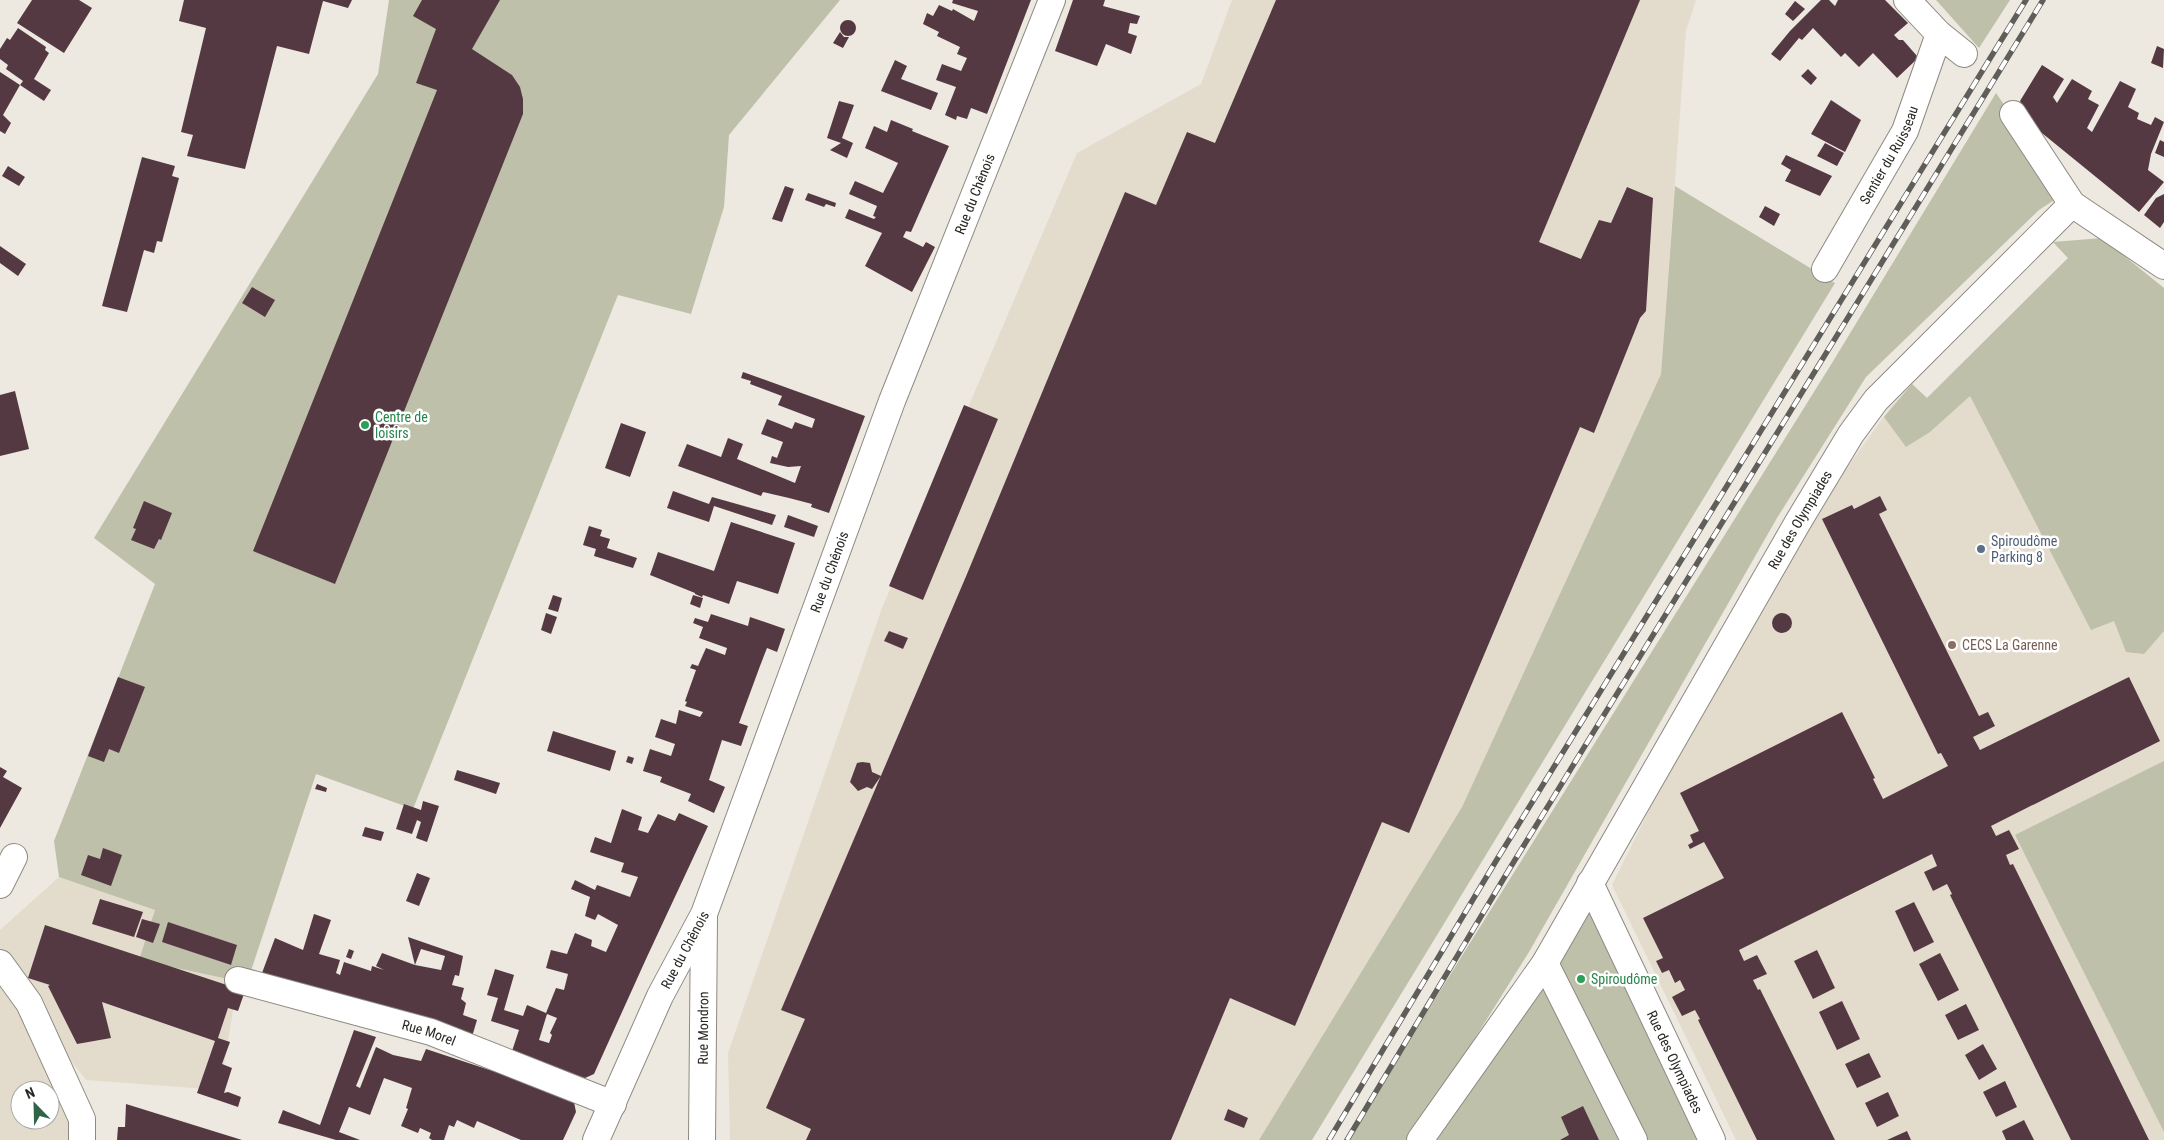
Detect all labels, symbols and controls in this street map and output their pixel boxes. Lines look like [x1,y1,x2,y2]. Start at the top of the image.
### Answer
street label: Sentier du Ruisseau [1856,104,1921,207]
street label: Rue du Chênois [951,151,998,237]
place label: Centre de loisirs [375,409,428,441]
marker: Centre de loisirs [359,419,371,431]
street label: Rue des Olympiades [1765,467,1835,572]
street label: Rue du Chênois [807,529,852,615]
place label: Spiroudôme Parking 8 [1991,533,2058,565]
marker: Spiroudôme Parking 8 [1975,543,1987,555]
place label: CECS La Garenne [1962,637,2058,653]
marker: CECS La Garenne [1946,639,1958,651]
street label: Rue du Chênois [657,908,712,991]
place label: Spiroudôme [1591,971,1658,987]
marker: Spiroudôme [1575,973,1587,985]
street label: Rue Mondron [695,991,711,1065]
street label: Rue des Olympiades [1644,1008,1706,1116]
street label: Rue Morel [400,1017,458,1049]
north arrow [10,1080,60,1130]
text: N [23,1084,37,1102]

